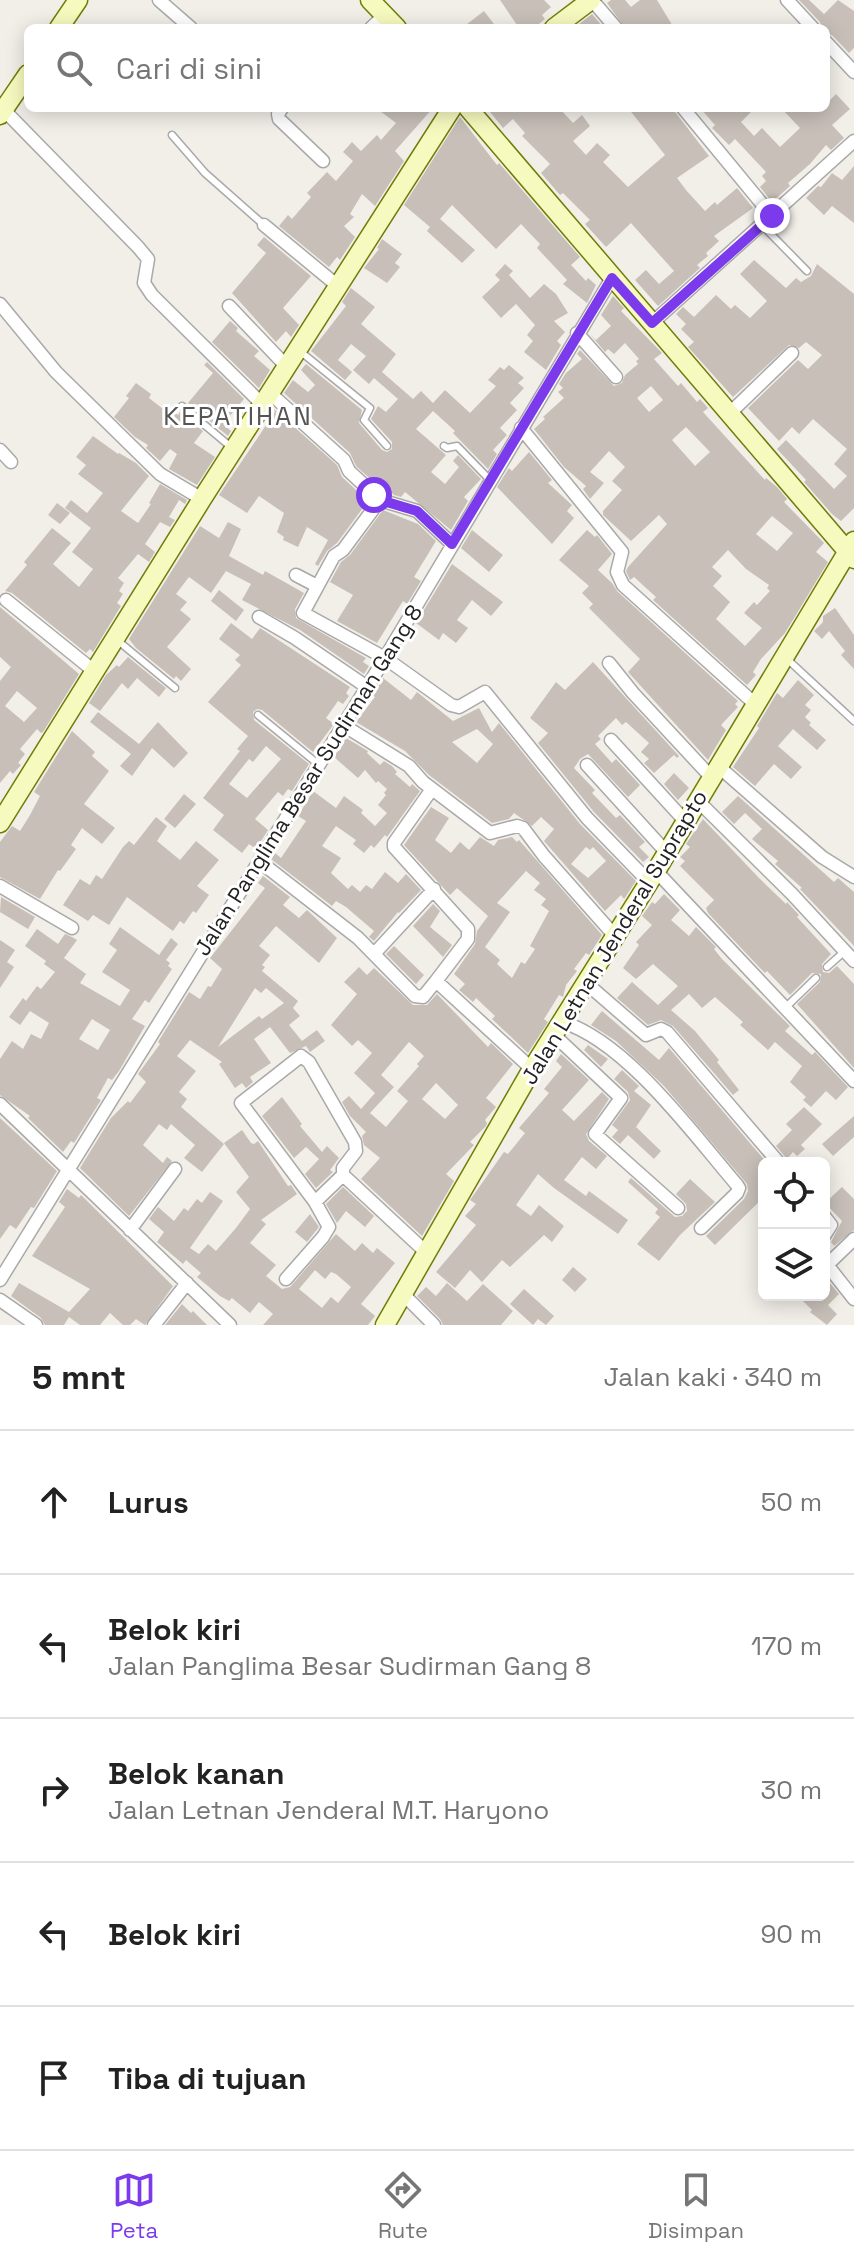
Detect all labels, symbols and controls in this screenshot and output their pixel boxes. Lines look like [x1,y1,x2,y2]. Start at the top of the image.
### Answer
search box [24,24,830,112]
icon: search [52,46,96,90]
text: Cari di sini [116,49,262,88]
route end [754,198,790,234]
district label: KEPATIHAN [163,399,313,433]
route start [356,477,392,513]
street label: Jalan Panglima Besar Sudirman Gang 8 [188,599,428,961]
street label: Jalan Letnan Jenderal Suprapto [515,785,713,1089]
map controls [758,1157,830,1301]
button: locate [758,1157,830,1229]
button: layers [758,1229,830,1301]
text: 5 mnt [32,1356,126,1399]
text: Jalan kaki · 340 m [603,1360,822,1394]
icon: ahead [32,1480,76,1524]
text: Lurus [108,1483,189,1522]
text: 50 m [761,1485,822,1519]
text: Belok kiri [108,1610,241,1649]
icon: left [32,1624,76,1668]
text: 170 m [751,1629,822,1663]
text: Jalan Panglima Besar Sudirman Gang 8 [108,1649,591,1683]
text: Belok kanan [108,1754,284,1793]
icon: right [32,1768,76,1812]
text: 30 m [761,1773,822,1807]
text: Jalan Letnan Jenderal M.T. Haryono [108,1793,549,1827]
icon: left [32,1912,76,1956]
text: Belok kiri [108,1915,241,1954]
text: 90 m [760,1917,822,1951]
icon: arrive [32,2056,76,2100]
text: Tiba di tujuan [108,2059,307,2098]
tab: Peta [110,2168,158,2244]
tab: Rute [378,2168,428,2244]
tab: Disimpan [648,2168,744,2244]

